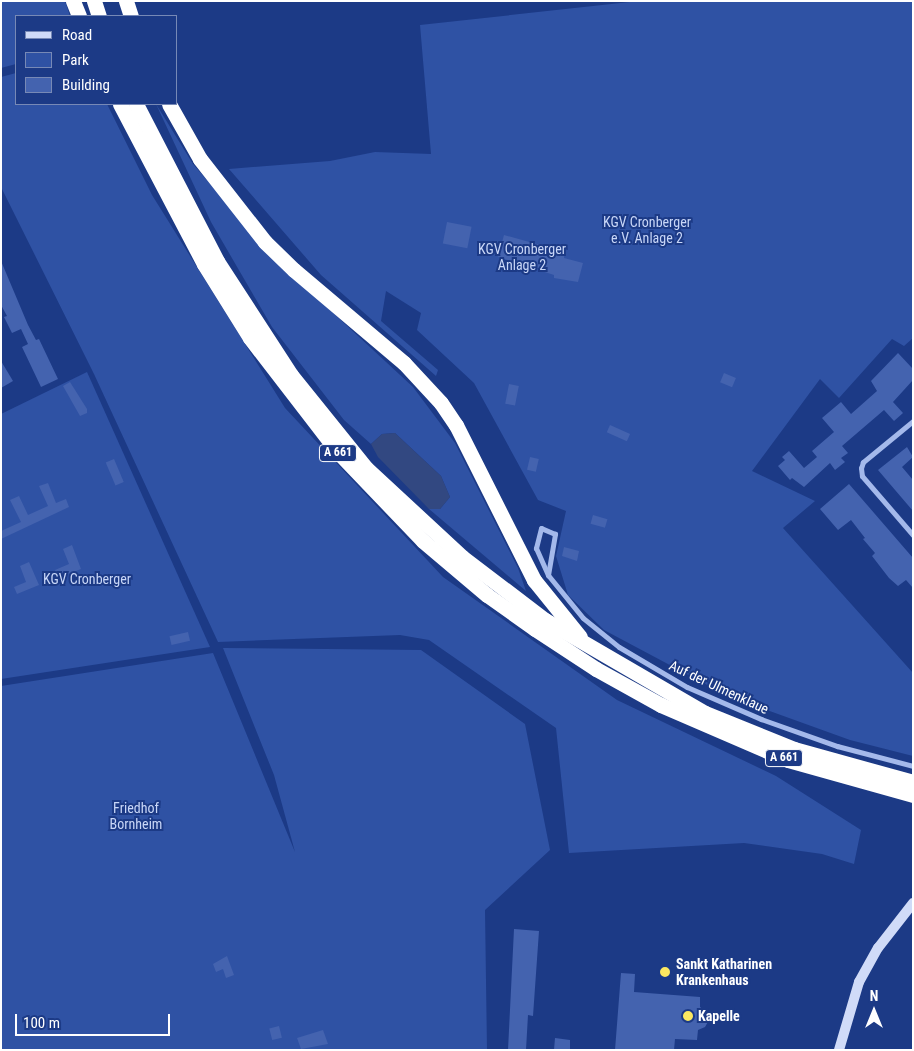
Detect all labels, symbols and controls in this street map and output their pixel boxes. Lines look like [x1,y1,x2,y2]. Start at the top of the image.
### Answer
legend [15,15,178,105]
text: Road [62,26,92,44]
text: Park [62,51,89,69]
text: Building [62,76,110,94]
park label: KGV Cronberger e.V. Anlage 2 [603,214,691,246]
park label: KGV Cronberger Anlage 2 [478,241,566,274]
road number: A 661 [318,443,358,462]
park label: KGV Cronberger [43,571,131,587]
street label: Auf der Ulmenklaue [667,657,771,717]
road number: A 661 [764,748,804,768]
park label: Friedhof Bornheim [110,800,162,832]
place label: Sankt Katharinen Krankenhaus [676,956,772,989]
marker: Sankt Katharinen Krankenhaus [658,965,672,979]
north arrow [849,986,899,1036]
text: N [870,988,878,1004]
scale bar [18,1004,172,1036]
place label: Kapelle [698,1008,740,1024]
marker: Kapelle [682,1010,694,1022]
text: 100 m [23,1014,60,1032]

